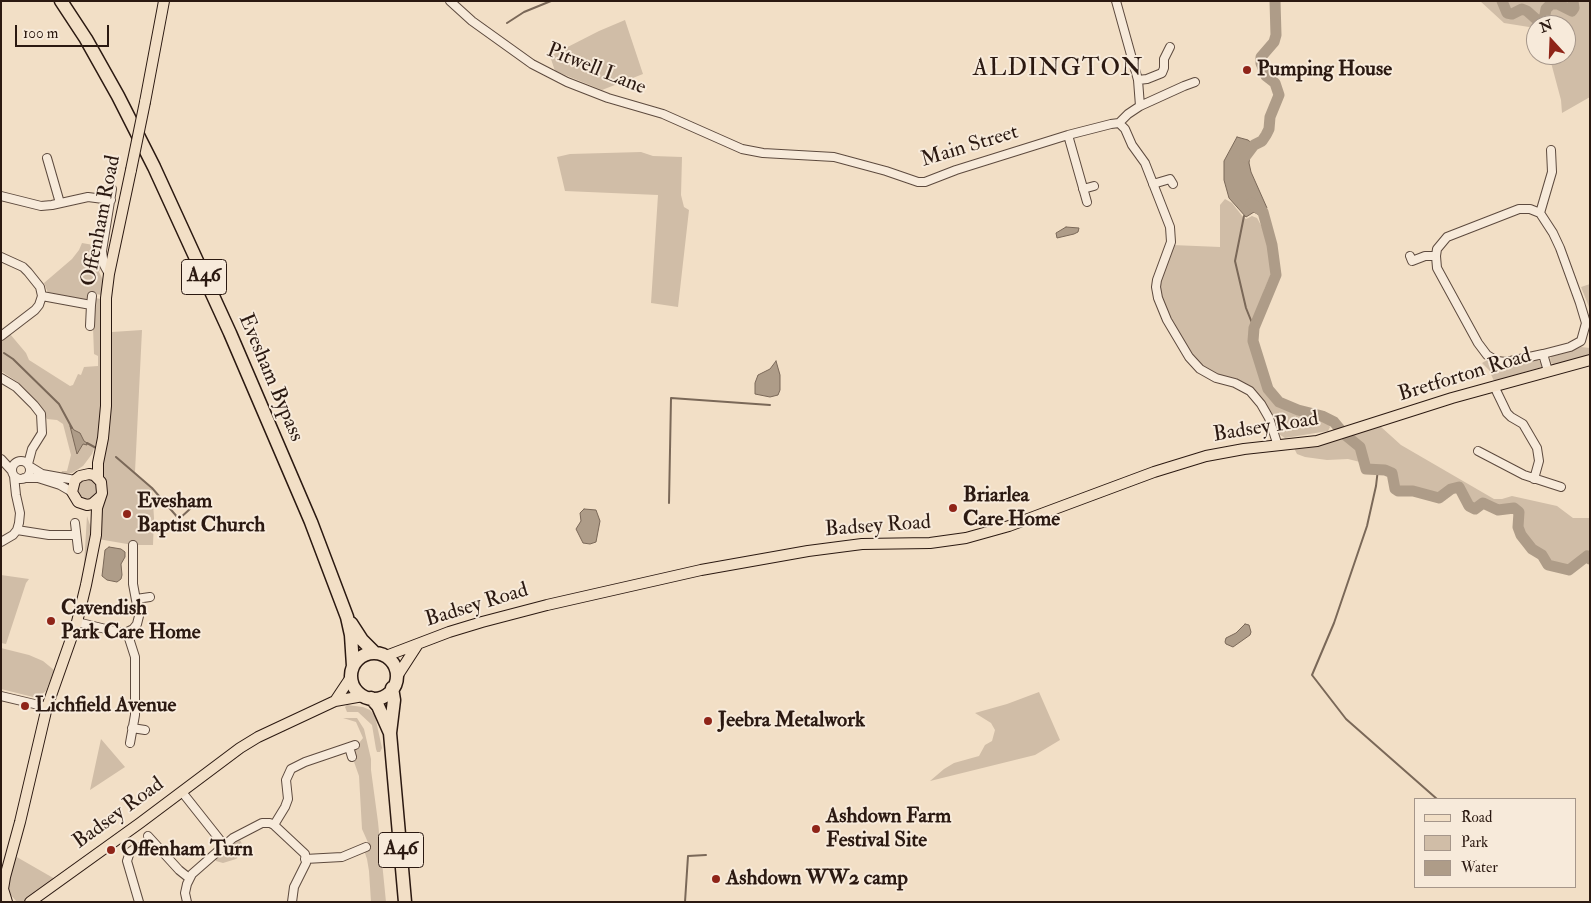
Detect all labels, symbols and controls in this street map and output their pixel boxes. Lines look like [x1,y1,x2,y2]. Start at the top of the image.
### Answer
scale bar [18,15,111,47]
north arrow [1526,15,1576,65]
text: N [1537,16,1555,37]
text: 100 m [23,24,58,43]
street label: Pitwell Lane [543,39,649,101]
district label: ALDINGTON [972,56,1144,84]
place label: Pumping House [1257,57,1392,83]
marker: Pumping House [1241,64,1253,76]
street label: Main Street [918,120,1022,174]
street label: Offenham Road [77,153,127,289]
road number: A46 [182,260,226,294]
street label: Evesham Bypass [232,310,308,446]
street label: Bretforton Road [1396,344,1534,408]
street label: Badsey Road [1212,407,1320,449]
place label: Briarlea Care Home [963,483,1060,533]
place label: Evesham Baptist Church [137,489,265,539]
marker: Briarlea Care Home [947,502,959,514]
marker: Evesham Baptist Church [121,508,133,520]
street label: Badsey Road [824,511,932,543]
street label: Badsey Road [423,578,531,634]
place label: Cavendish Park Care Home [61,596,201,646]
marker: Cavendish Park Care Home [45,615,57,627]
place label: Lichfield Avenue [35,693,176,719]
marker: Lichfield Avenue [19,700,31,712]
place label: Jeebra Metalwork [718,708,865,734]
marker: Jeebra Metalwork [702,715,714,727]
street label: Badsey Road [69,773,169,855]
legend [1414,798,1576,888]
place label: Ashdown Farm Festival Site [826,804,951,854]
text: Road [1461,808,1492,827]
marker: Ashdown Farm Festival Site [810,823,822,835]
road number: A46 [378,832,424,868]
text: Park [1461,833,1488,852]
place label: Offenham Turn [121,837,253,863]
marker: Offenham Turn [105,844,117,856]
text: Water [1461,858,1498,877]
place label: Ashdown WW2 camp [726,866,908,892]
marker: Ashdown WW2 camp [710,873,722,885]

